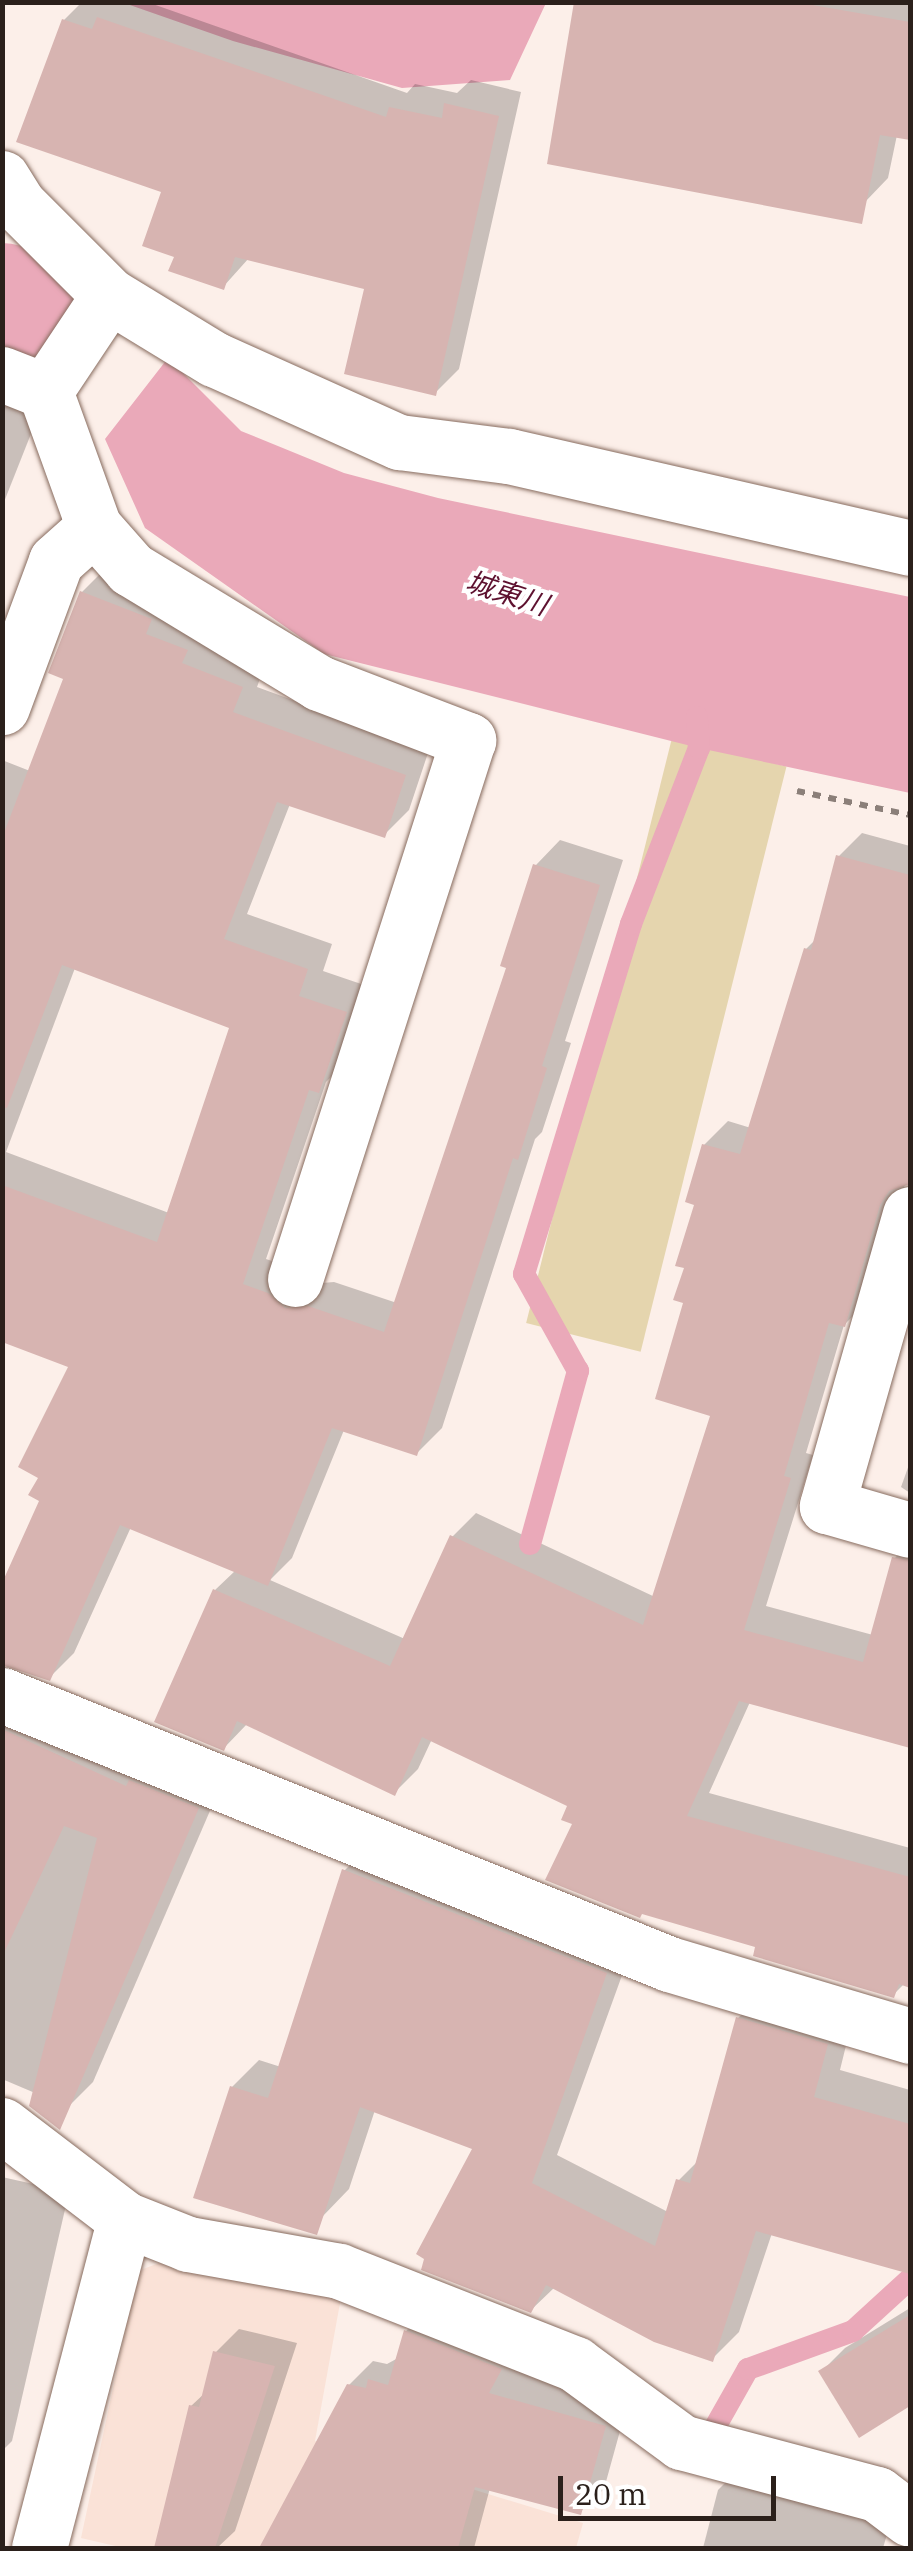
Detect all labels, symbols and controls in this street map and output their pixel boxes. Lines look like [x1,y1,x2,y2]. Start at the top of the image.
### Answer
water label: 城東川 [462,564,552,622]
scale bar [563,2456,780,2518]
text: 20 m [575,2474,647,2513]

